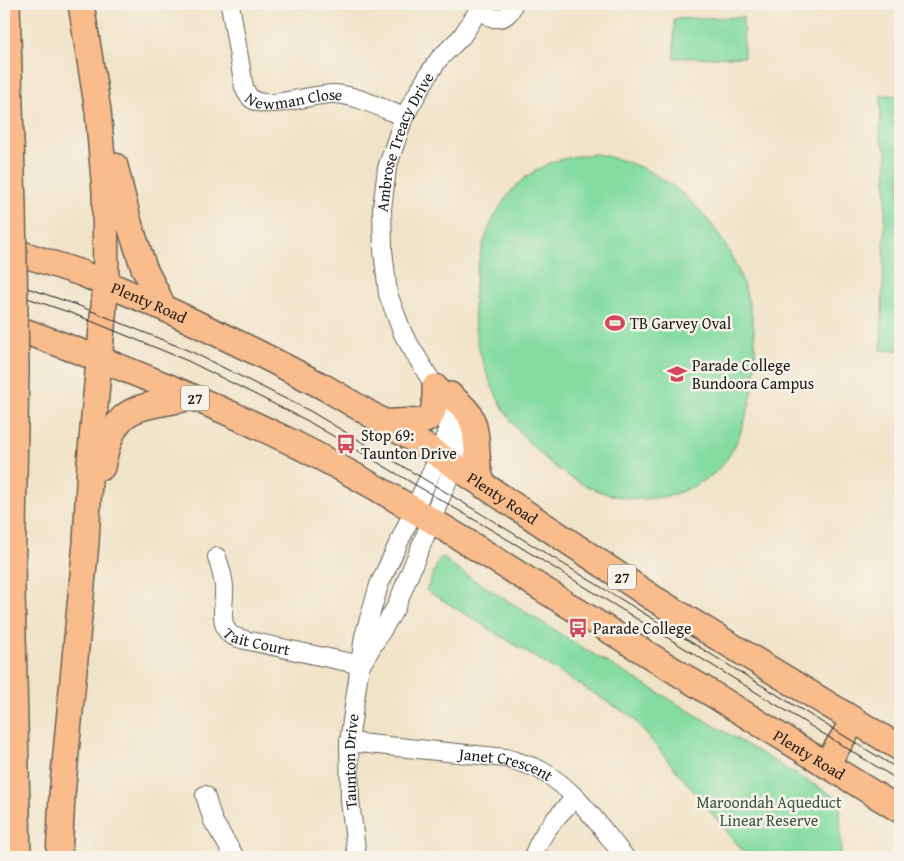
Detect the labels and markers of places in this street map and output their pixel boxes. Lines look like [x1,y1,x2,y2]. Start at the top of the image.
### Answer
place label: TB Garvey Oval [630,311,732,335]
sports icon: TB Garvey Oval [604,312,626,334]
place label: Parade College Bundoora Campus [692,353,814,395]
school or university icon: Parade College Bundoora Campus [666,363,688,385]
place label: Stop 69: Taunton Drive [361,423,457,465]
bus stop icon: Stop 69: Taunton Drive [335,433,357,455]
place label: Parade College [593,616,692,640]
bus stop icon: Parade College [567,617,589,639]

